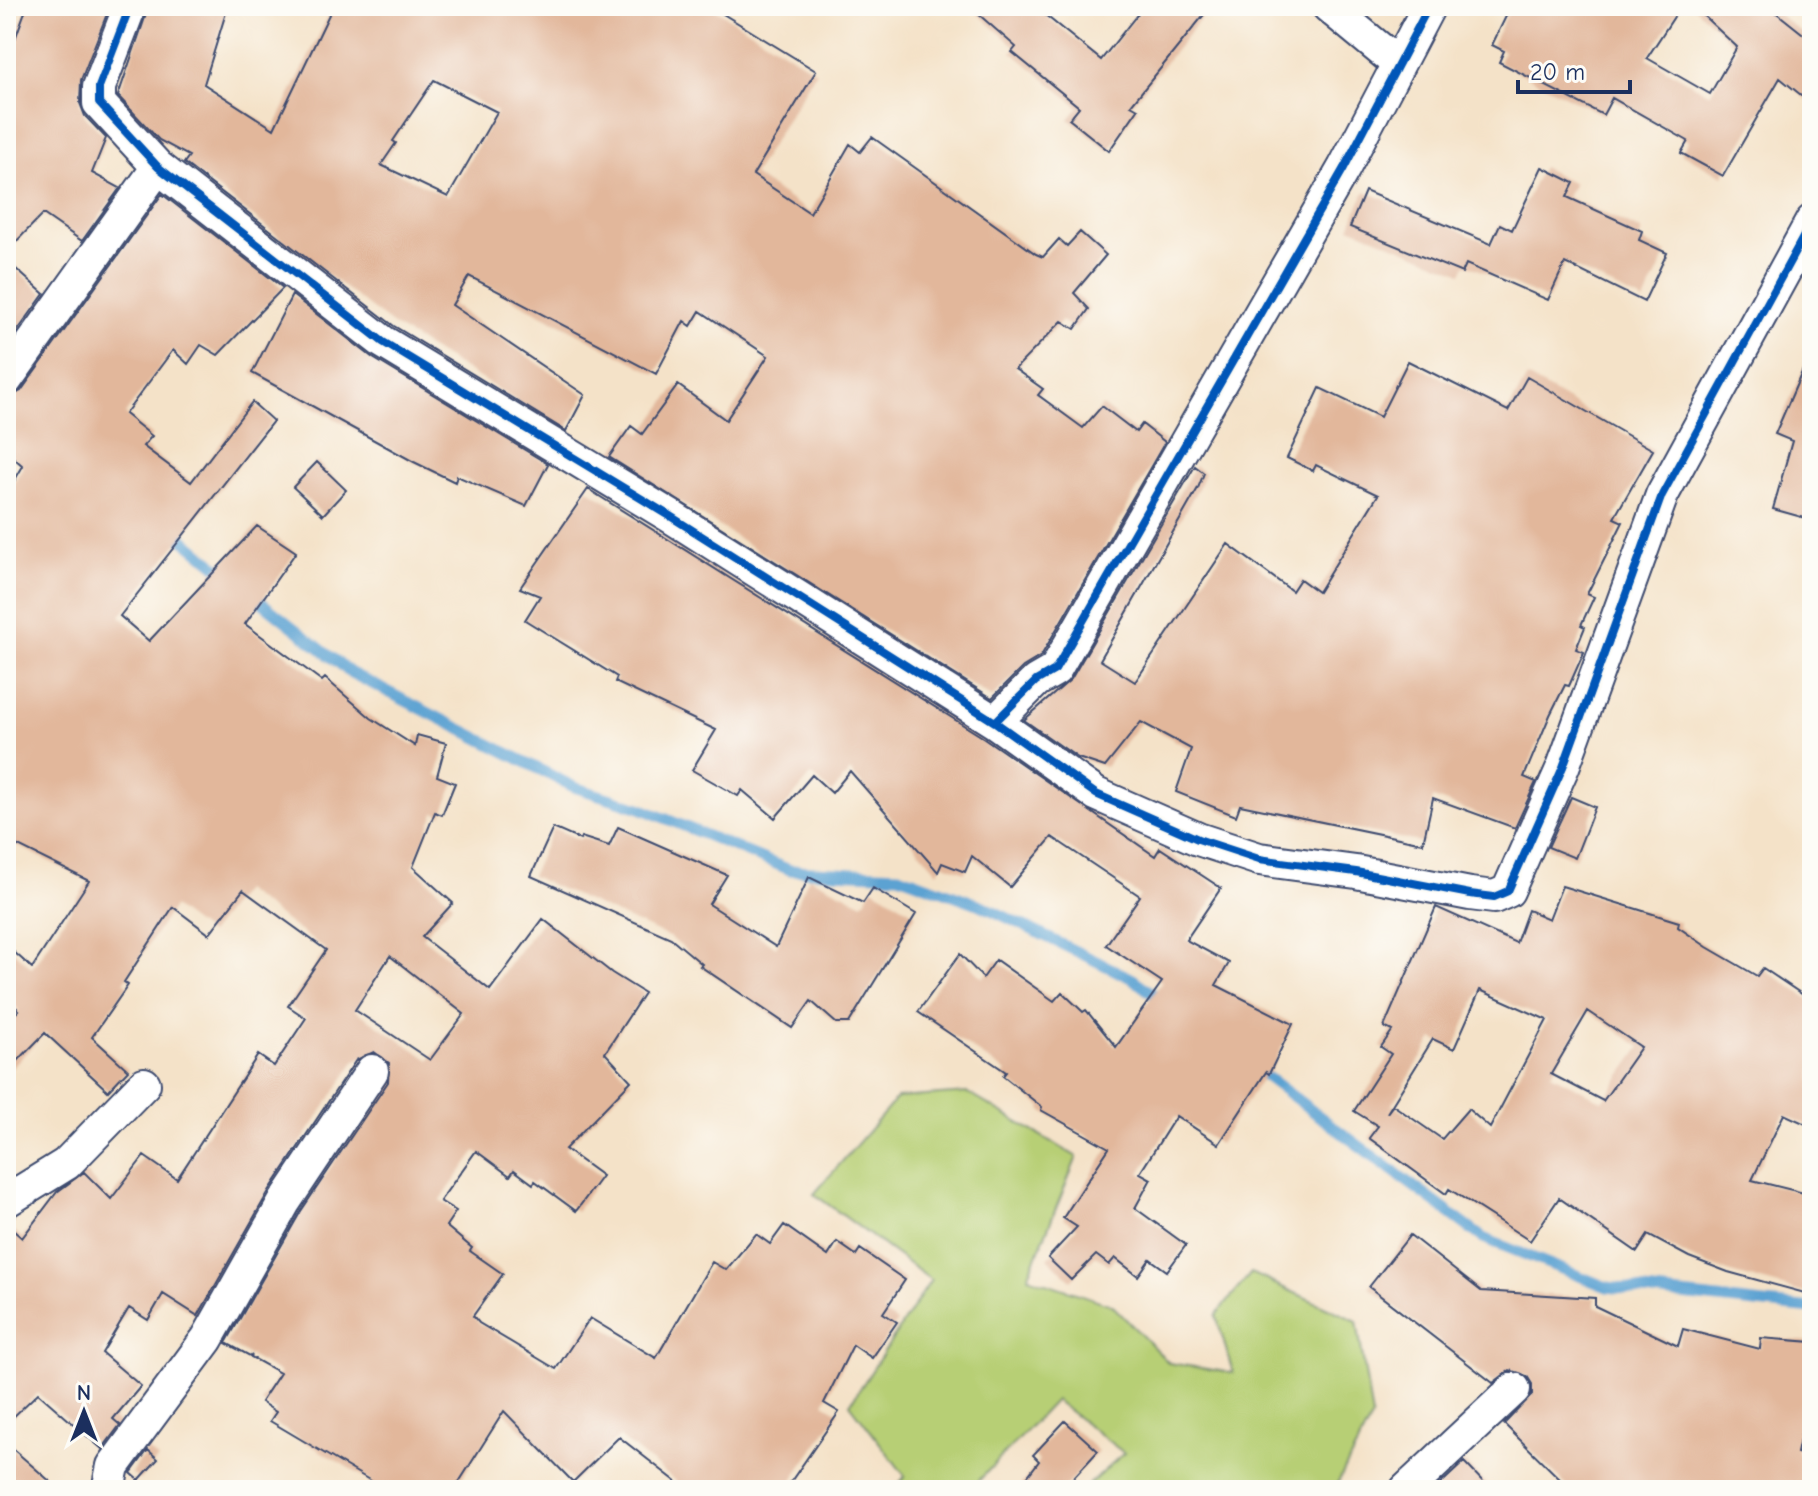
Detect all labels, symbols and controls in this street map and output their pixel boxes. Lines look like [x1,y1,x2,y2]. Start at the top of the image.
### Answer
scale bar [1518,44,1630,94]
text: 20 m [1530,58,1585,86]
north arrow [44,1372,124,1452]
text: N [77,1380,91,1406]

